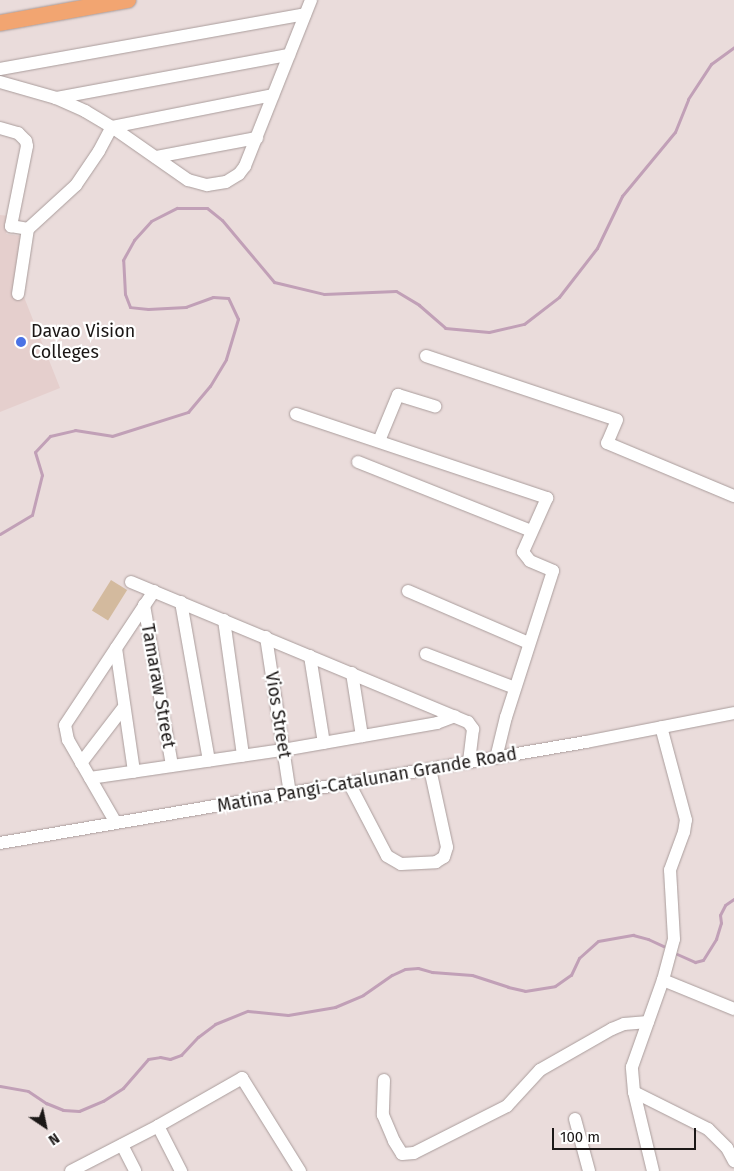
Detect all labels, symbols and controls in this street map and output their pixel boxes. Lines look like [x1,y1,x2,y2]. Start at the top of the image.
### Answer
place label: Davao Vision Colleges [31,321,135,364]
marker: Davao Vision Colleges [15,336,27,348]
street label: Tamaraw Street [136,622,180,750]
street label: Vios Street [260,670,296,760]
street label: Matina Pangi-Catalunan Grande Road [215,743,519,817]
north arrow [20,1101,70,1151]
scale bar [554,1118,698,1150]
text: 100 m [560,1128,600,1146]
text: N [45,1129,62,1148]

